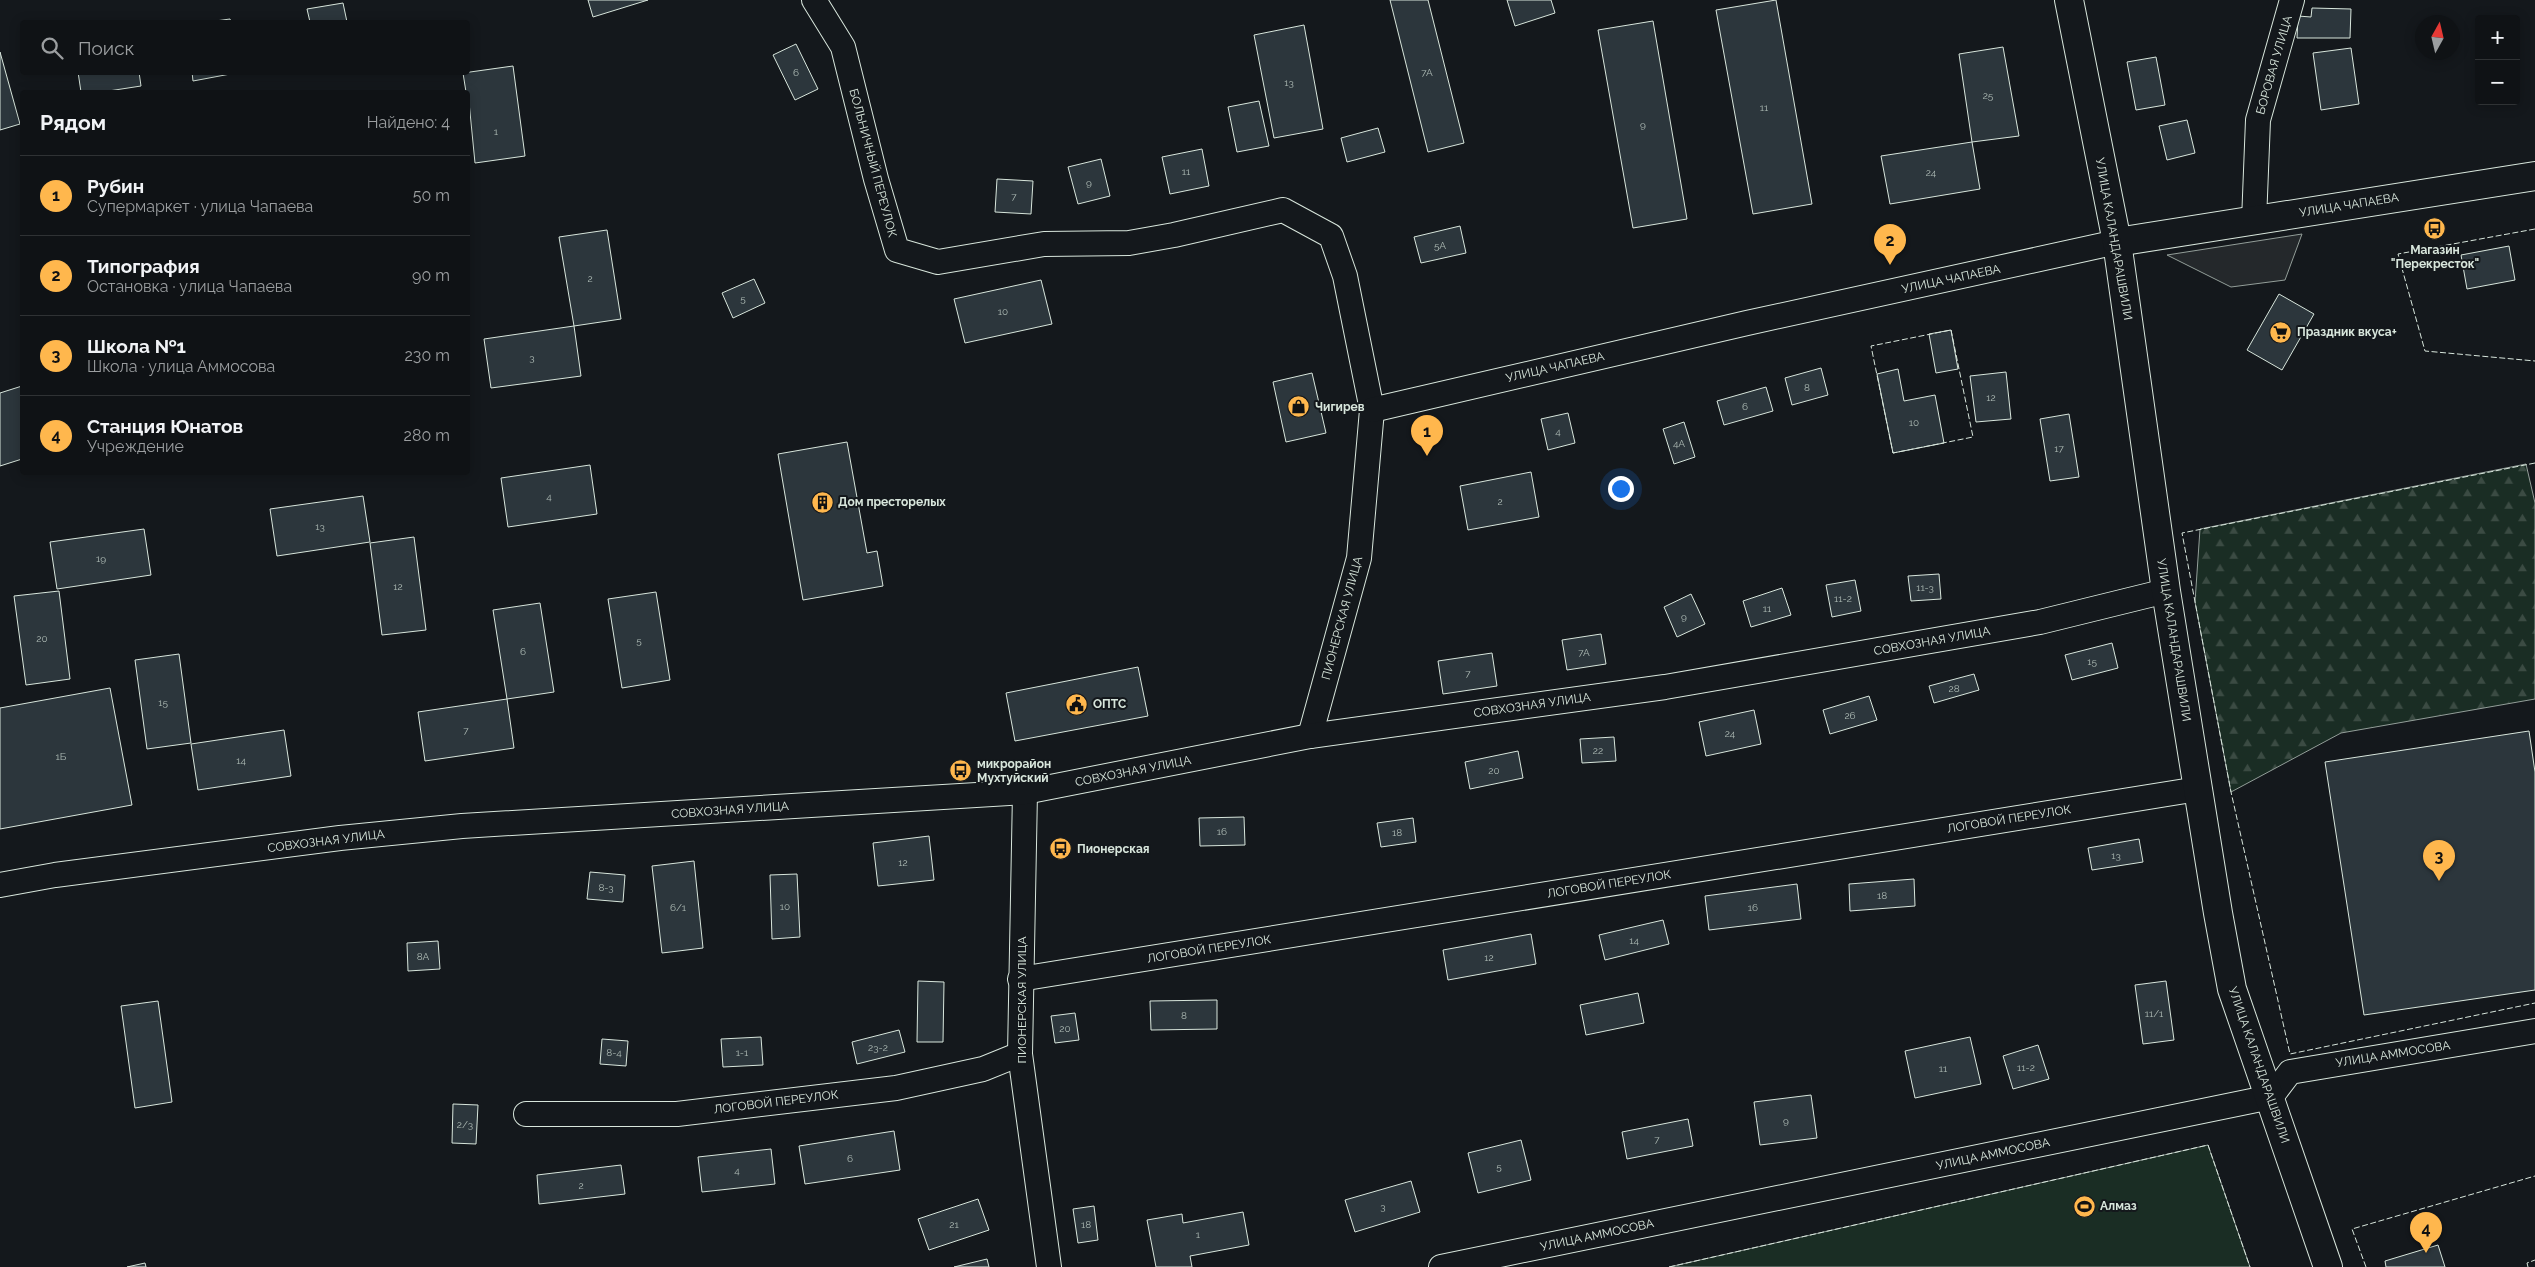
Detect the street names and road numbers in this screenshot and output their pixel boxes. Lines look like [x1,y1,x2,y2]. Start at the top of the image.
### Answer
street label: БОРОВАЯ УЛИЦА [2253,14,2295,116]
street label: БОЛЬНИЧНЫЙ ПЕРЕУЛОК [846,87,900,239]
street label: УЛИЦА КАЛАНДАРАШВИЛИ [2093,157,2135,321]
street label: УЛИЦА ЧАПАЕВА [2298,190,2400,220]
street label: УЛИЦА ЧАПАЕВА [1900,262,2002,296]
street label: УЛИЦА ЧАПАЕВА [1504,349,1606,385]
street label: ПИОНЕРСКАЯ УЛИЦА [1319,555,1365,681]
street label: УЛИЦА КАЛАНДАРАШВИЛИ [2154,558,2194,722]
street label: СОВХОЗНАЯ УЛИЦА [1873,624,1991,658]
street label: СОВХОЗНАЯ УЛИЦА [1473,690,1591,720]
street label: СОВХОЗНАЯ УЛИЦА [1074,753,1192,789]
street label: СОВХОЗНАЯ УЛИЦА [671,799,789,821]
street label: ЛОГОВОЙ ПЕРЕУЛОК [1946,802,2072,836]
street label: СОВХОЗНАЯ УЛИЦА [267,827,385,855]
street label: ЛОГОВОЙ ПЕРЕУЛОК [1546,867,1672,901]
street label: ЛОГОВОЙ ПЕРЕУЛОК [1146,932,1272,966]
street label: ПИОНЕРСКАЯ УЛИЦА [1015,936,1029,1064]
street label: УЛИЦА КАЛАНДАРАШВИЛИ [2226,985,2292,1145]
street label: УЛИЦА АММОСОВА [2335,1038,2451,1070]
street label: ЛОГОВОЙ ПЕРЕУЛОК [713,1087,840,1117]
street label: УЛИЦА АММОСОВА [1935,1135,2051,1173]
street label: УЛИЦА АММОСОВА [1539,1216,1655,1254]

